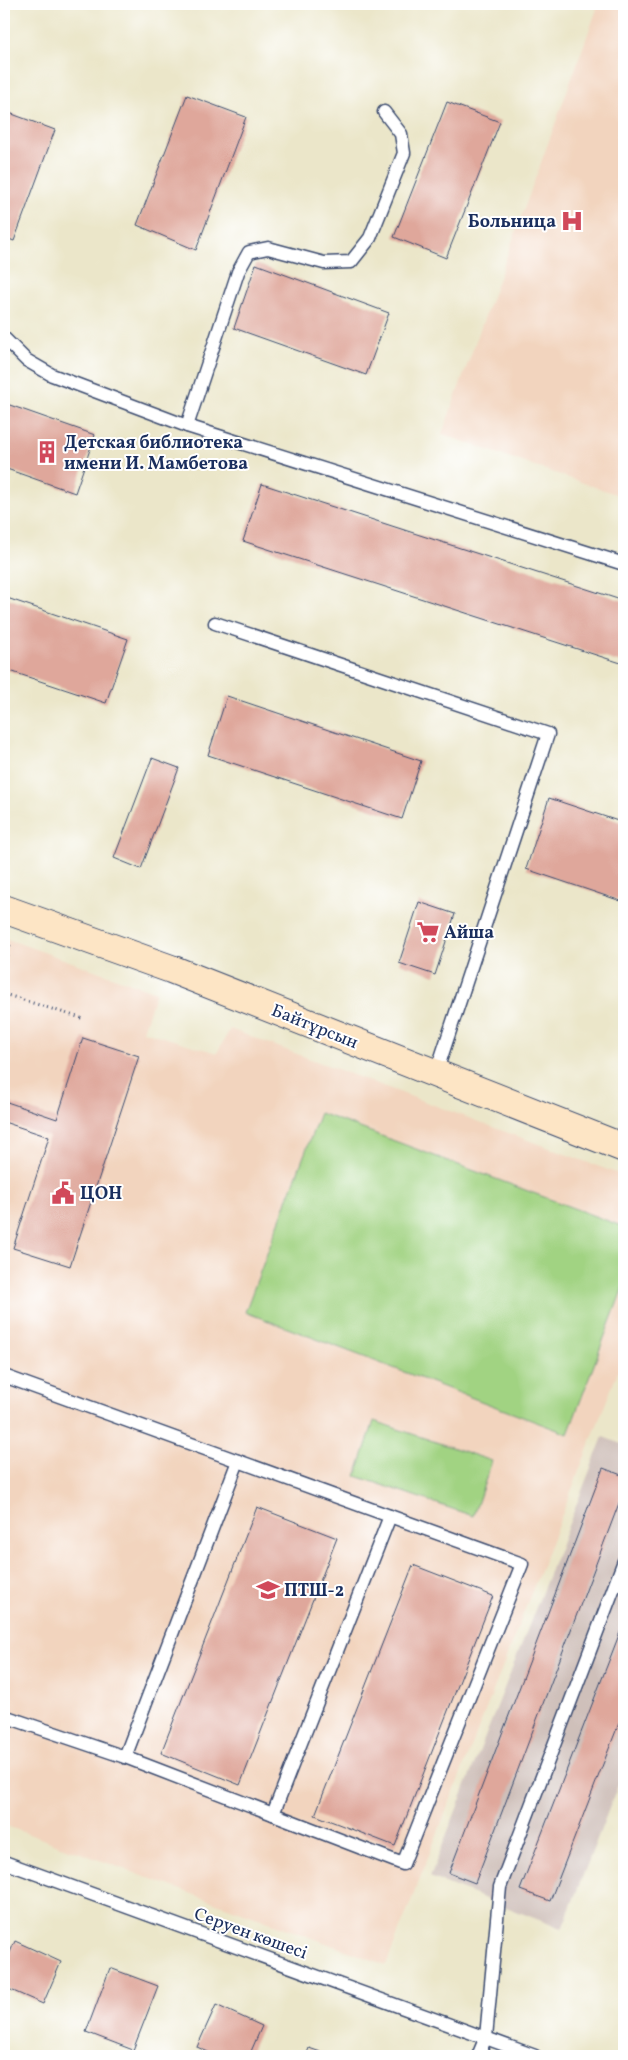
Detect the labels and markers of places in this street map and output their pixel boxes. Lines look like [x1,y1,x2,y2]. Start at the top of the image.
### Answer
hospital icon: Больница [559,208,585,234]
place label: Больница [468,210,556,235]
place label: Детская библиотека имени И. Мамбетова [64,431,248,477]
building icon: Детская библиотека имени И. Мамбетова [34,439,60,465]
supermarket icon: Айша [415,919,441,945]
place label: Айша [444,921,494,946]
public building icon: ЦОН [50,1180,76,1206]
place label: ЦОН [80,1182,122,1207]
school or university icon: ПТШ-2 [255,1577,281,1603]
place label: ПТШ-2 [284,1579,344,1604]

